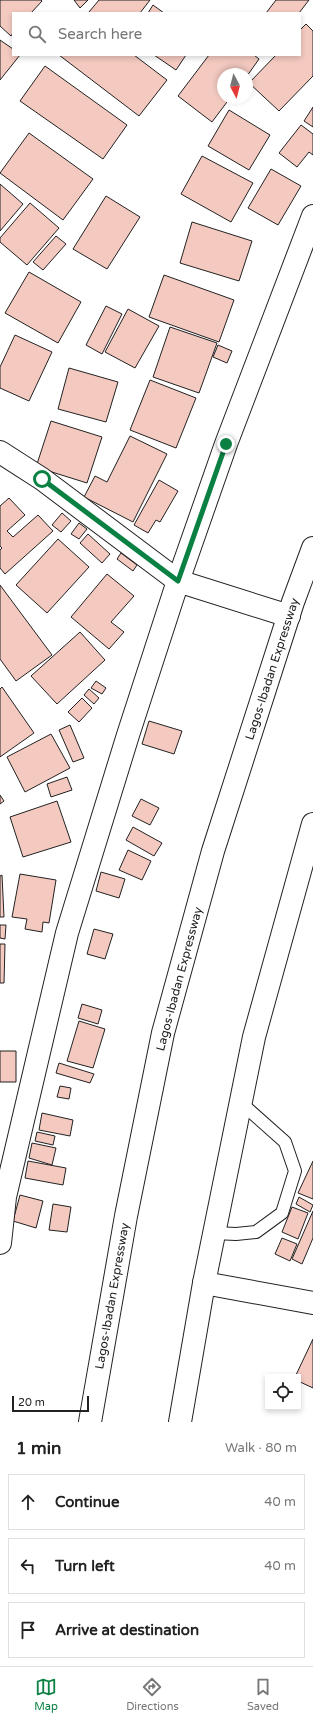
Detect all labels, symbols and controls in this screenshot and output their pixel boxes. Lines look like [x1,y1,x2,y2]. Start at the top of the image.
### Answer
search box [12,12,301,56]
icon: search [26,23,48,45]
text: Search here [58,25,142,43]
north arrow [217,68,253,104]
route end [217,435,235,453]
route start [33,470,51,488]
street label: Lagos-Ibadan Expressway [242,596,302,742]
street label: Lagos-Ibadan Expressway [153,905,205,1053]
street label: Lagos-Ibadan Expressway [92,1221,132,1370]
map controls [265,1374,301,1410]
button: locate [265,1374,301,1410]
scale bar [12,1394,89,1413]
text: 20 m [18,1396,45,1409]
text: 1 min [16,1438,61,1459]
text: Walk · 80 m [225,1440,297,1456]
icon: ahead [17,1491,39,1513]
text: Continue [55,1493,119,1511]
text: 40 m [264,1494,296,1510]
icon: left [17,1555,39,1577]
text: Turn left [55,1557,115,1575]
text: 40 m [264,1558,296,1574]
icon: arrive [17,1619,39,1641]
text: Arrive at destination [55,1621,199,1639]
tab: Map [34,1676,58,1713]
tab: Directions [126,1676,179,1713]
tab: Saved [247,1676,279,1713]

